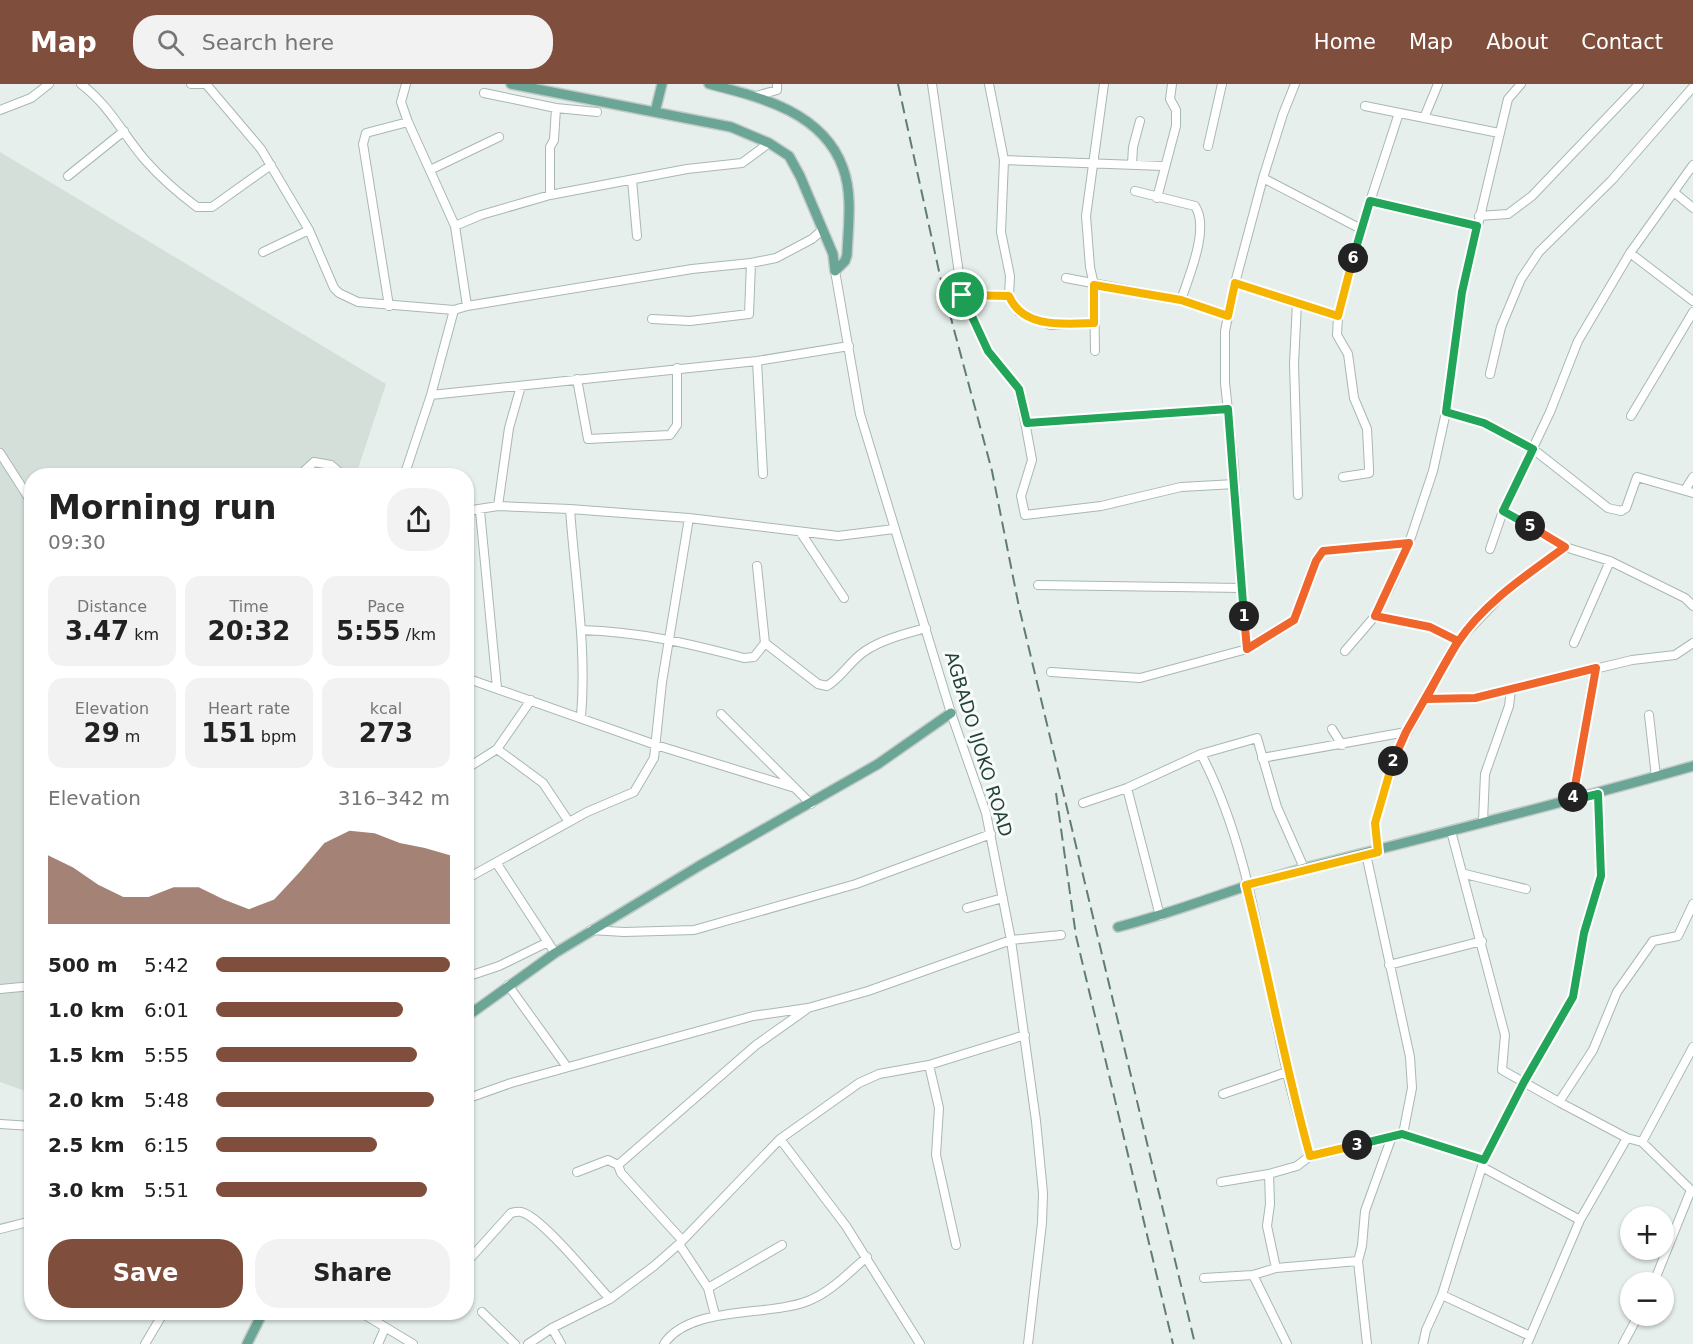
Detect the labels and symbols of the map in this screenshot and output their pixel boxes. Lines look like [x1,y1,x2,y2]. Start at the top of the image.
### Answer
pin: 6 [1338,243,1368,273]
pin [936,269,987,320]
pin: 5 [1515,511,1545,541]
pin: 1 [1229,601,1259,631]
street label: AGBADO IJOKO ROAD [941,649,1017,839]
pin: 2 [1378,746,1408,776]
pin: 4 [1558,782,1588,812]
pin: 3 [1342,1130,1372,1160]

